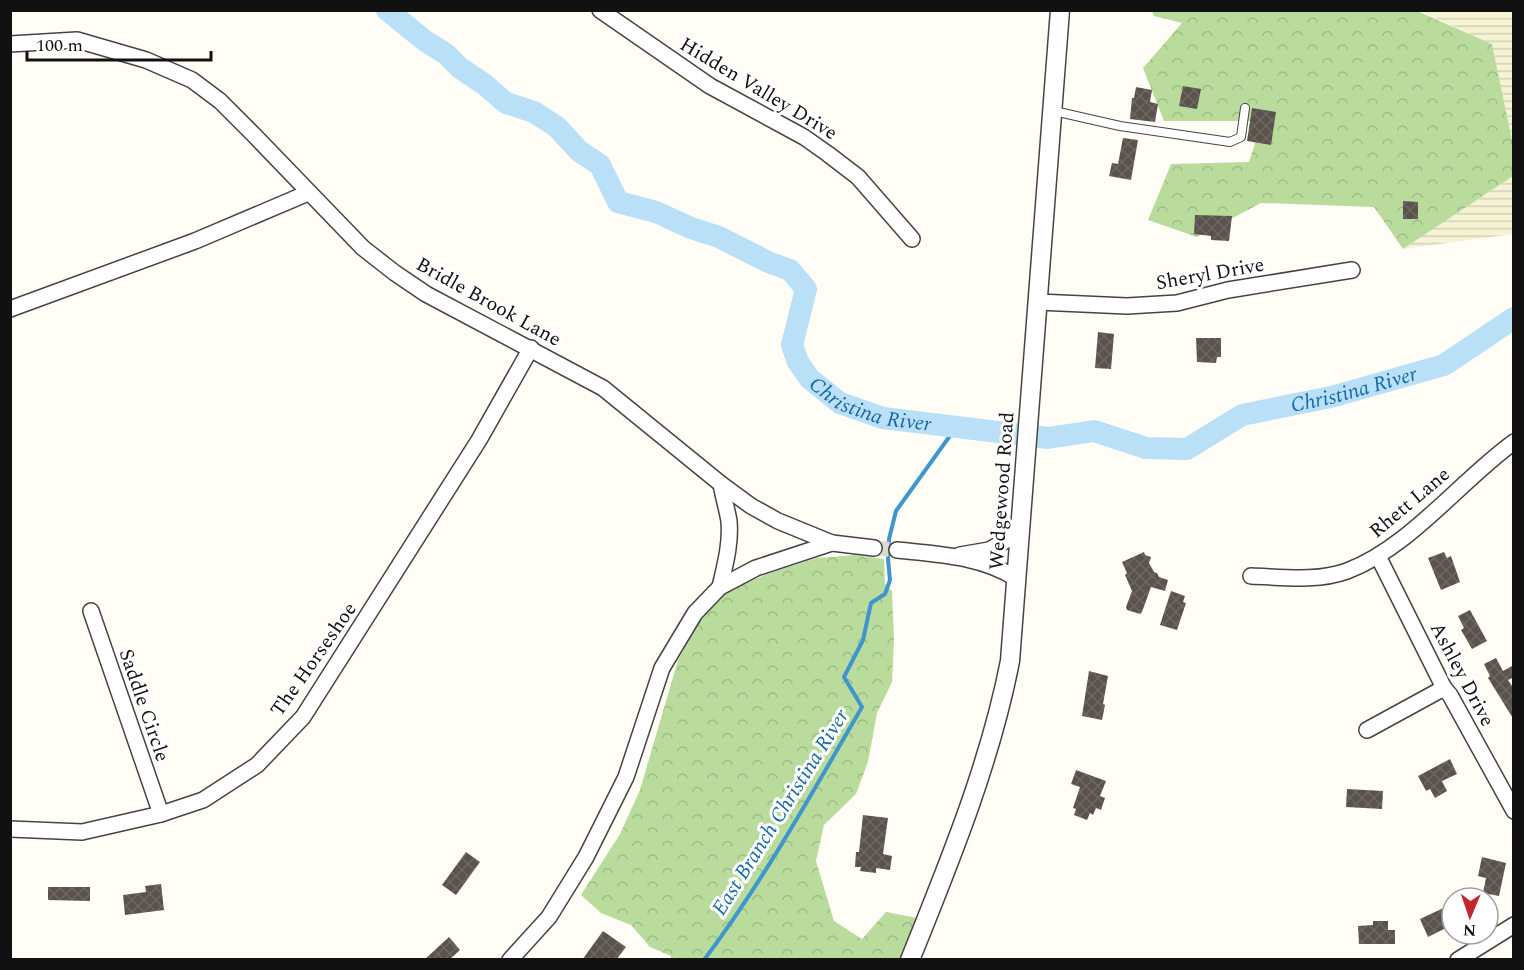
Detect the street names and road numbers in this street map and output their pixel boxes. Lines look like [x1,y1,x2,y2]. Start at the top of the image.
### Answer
street label: Hidden Valley Drive [674,30,843,148]
street label: Bridle Brook Lane [410,250,567,354]
street label: Sheryl Drive [1154,250,1267,298]
street label: Wedgewood Road [982,411,1022,571]
street label: Rhett Lane [1363,460,1457,546]
street label: The Horseshoe [263,596,365,723]
street label: Ashley Drive [1422,617,1502,732]
street label: Saddle Circle [111,645,177,766]

